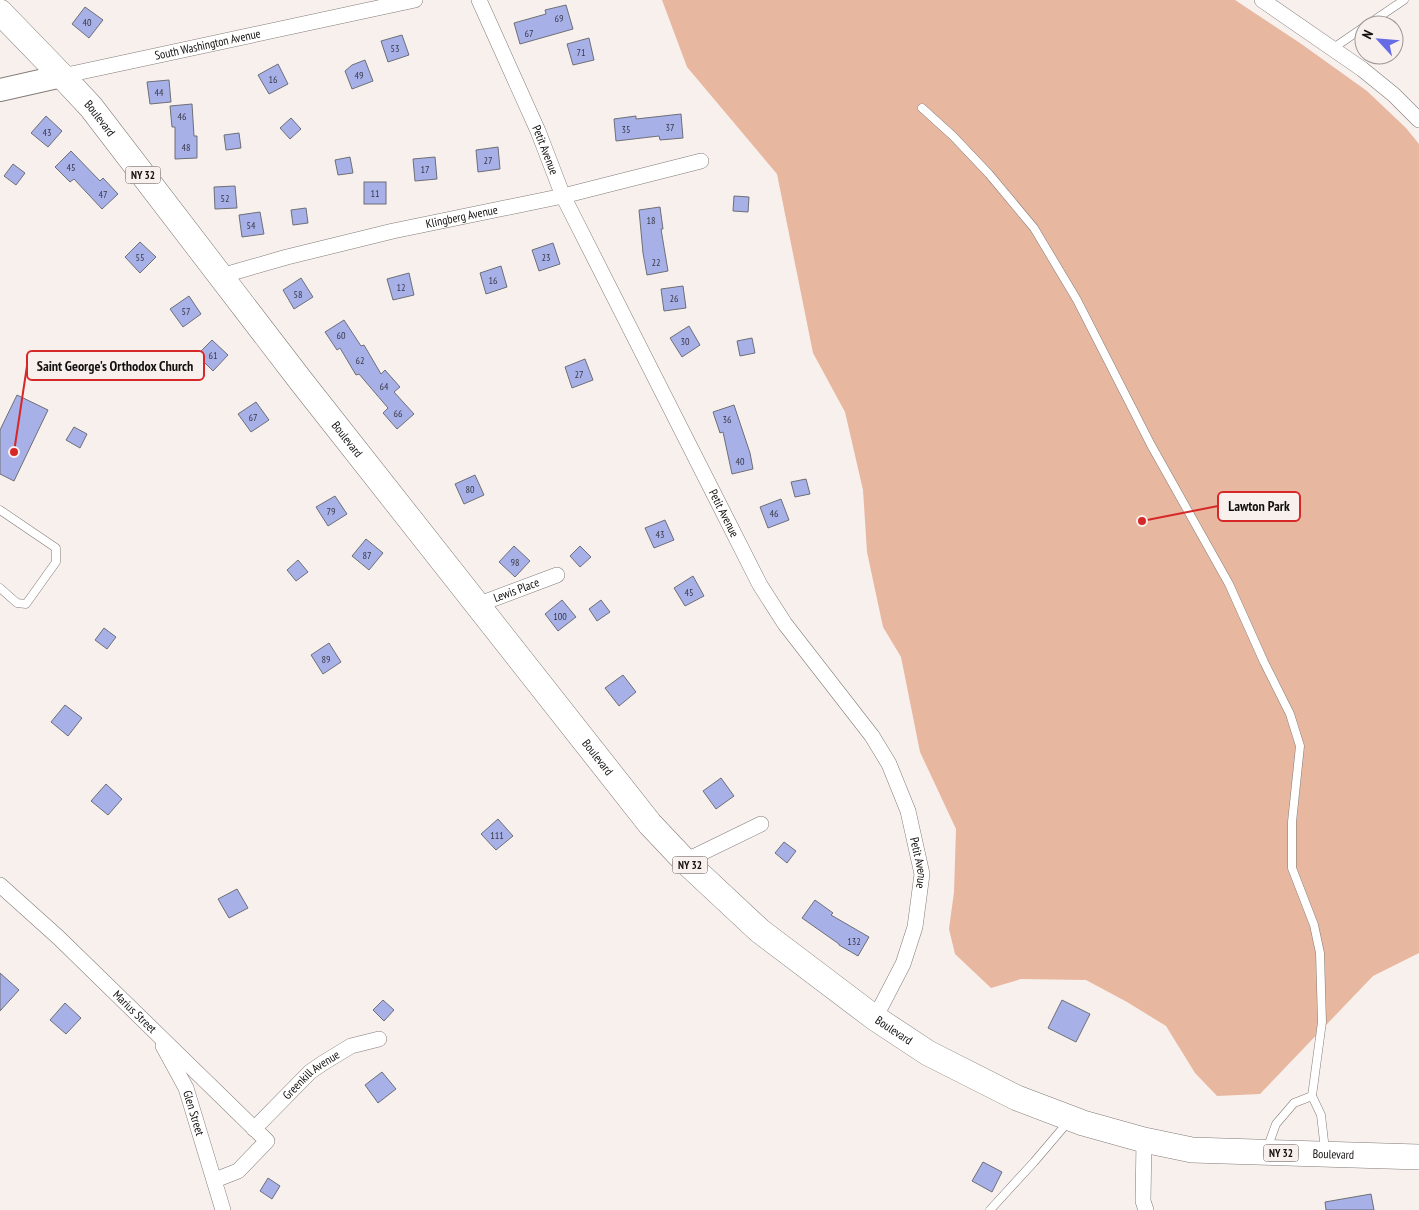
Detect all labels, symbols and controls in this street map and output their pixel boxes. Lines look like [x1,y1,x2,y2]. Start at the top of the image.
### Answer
house number: 69 [555,12,564,25]
north arrow [1354,15,1404,65]
house number: 40 [83,16,92,29]
street label: South Washington Avenue [153,25,262,63]
house number: 67 [525,27,534,40]
text: N [1358,27,1377,42]
house number: 53 [391,42,400,55]
house number: 71 [577,46,586,59]
house number: 49 [355,69,364,82]
house number: 16 [269,73,278,86]
house number: 44 [155,86,164,99]
street label: Boulevard [82,97,119,139]
house number: 46 [178,110,187,123]
house number: 37 [666,121,675,134]
street label: Petit Avenue [529,123,562,177]
house number: 35 [622,123,631,136]
house number: 43 [43,126,52,139]
house number: 48 [182,141,191,154]
house number: 27 [484,154,493,167]
house number: 45 [67,161,76,174]
house number: 17 [421,163,430,176]
road number: NY 32 [126,166,160,184]
house number: 11 [371,187,380,200]
house number: 47 [99,188,108,201]
house number: 52 [221,192,230,205]
street label: Klingberg Avenue [424,202,499,231]
house number: 18 [647,214,656,227]
house number: 54 [247,219,256,232]
house number: 55 [136,251,145,264]
house number: 23 [542,251,551,264]
house number: 22 [652,256,661,269]
house number: 16 [489,274,498,287]
house number: 12 [397,281,406,294]
house number: 58 [294,288,303,301]
house number: 26 [670,292,679,305]
house number: 57 [182,305,191,318]
house number: 60 [337,329,346,342]
house number: 30 [681,335,690,348]
house number: 61 [209,349,218,362]
callout: Saint George's Orthodox Church [27,351,204,380]
house number: 62 [356,354,365,367]
text: Saint George's Orthodox Church [37,357,193,375]
house number: 27 [575,368,584,381]
house number: 64 [380,380,389,393]
house number: 66 [394,407,403,420]
house number: 67 [249,411,258,424]
house number: 36 [723,413,732,426]
street label: Boulevard [329,418,366,460]
house number: 40 [736,455,745,468]
house number: 80 [466,483,475,496]
street label: Petit Avenue [706,487,743,540]
callout: Lawton Park [1218,492,1300,521]
text: Lawton Park [1228,497,1290,515]
house number: 79 [327,505,336,518]
house number: 46 [770,507,779,520]
house number: 43 [656,528,665,541]
house number: 87 [363,549,372,562]
house number: 98 [511,556,520,569]
street label: Lewis Place [491,574,541,605]
house number: 45 [685,586,694,599]
house number: 100 [553,610,567,623]
house number: 89 [322,653,331,666]
street label: Boulevard [579,736,617,778]
house number: 111 [490,829,504,842]
street label: Petit Avenue [907,836,930,889]
road number: NY 32 [672,856,708,874]
house number: 132 [847,935,861,948]
street label: Marius Street [110,987,160,1037]
street label: Boulevard [873,1012,916,1048]
street label: Greenkill Avenue [279,1047,342,1102]
street label: Glen Street [180,1088,208,1138]
road number: NY 32 [1264,1144,1298,1162]
street label: Boulevard [1312,1146,1354,1162]

